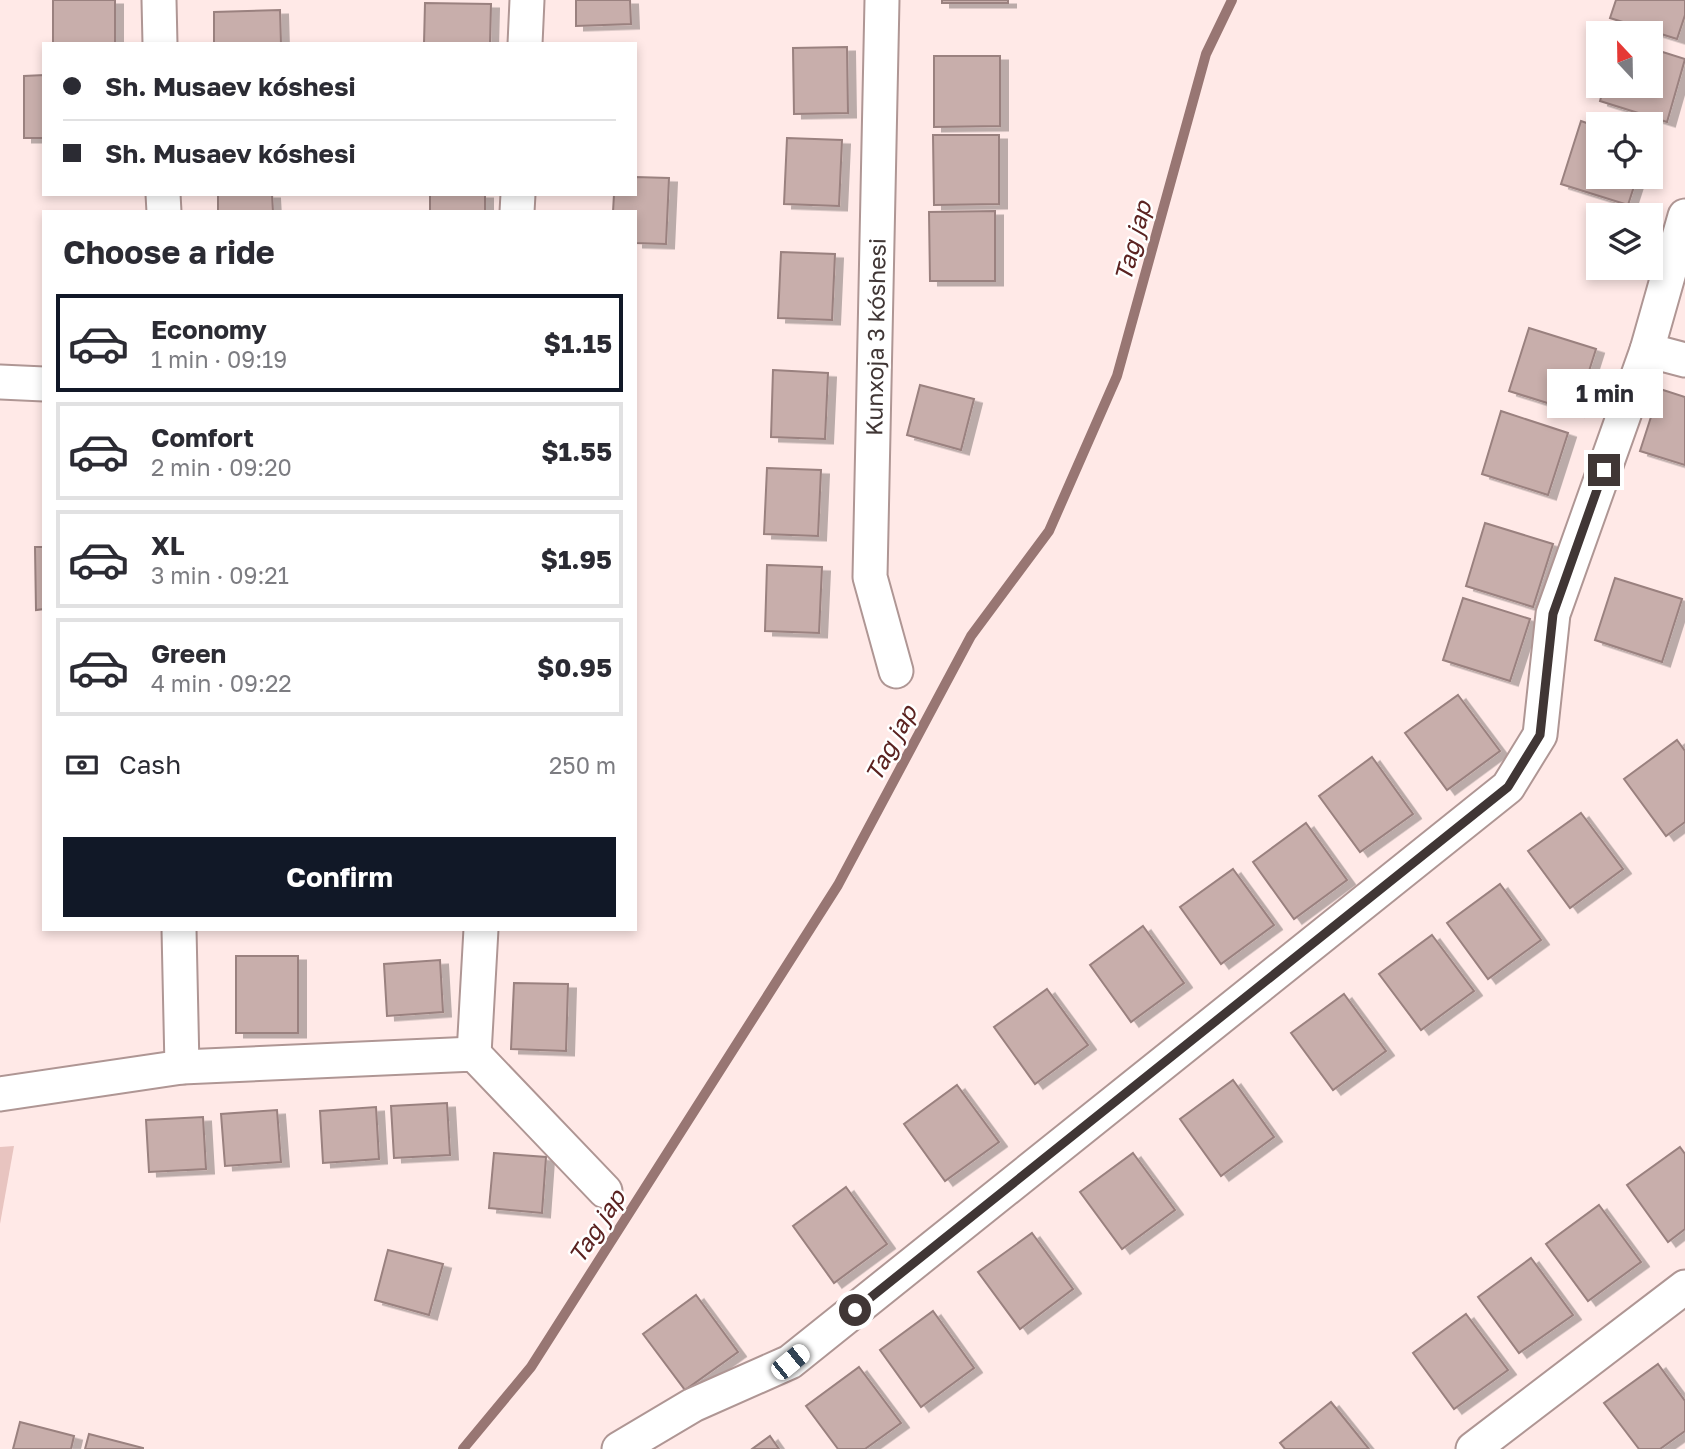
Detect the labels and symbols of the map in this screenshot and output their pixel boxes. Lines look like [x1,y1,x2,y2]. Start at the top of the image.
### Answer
north arrow [1586,21,1662,98]
water label: Tag jap [1107,196,1158,285]
street label: Kunxoja 3 kóshesi [859,238,891,436]
callout: 1 min [1546,368,1662,418]
route end [1588,454,1620,486]
water label: Tag jap [858,698,924,786]
water label: Tag jap [562,1182,632,1269]
route start [839,1294,871,1326]
car [768,1341,813,1383]

